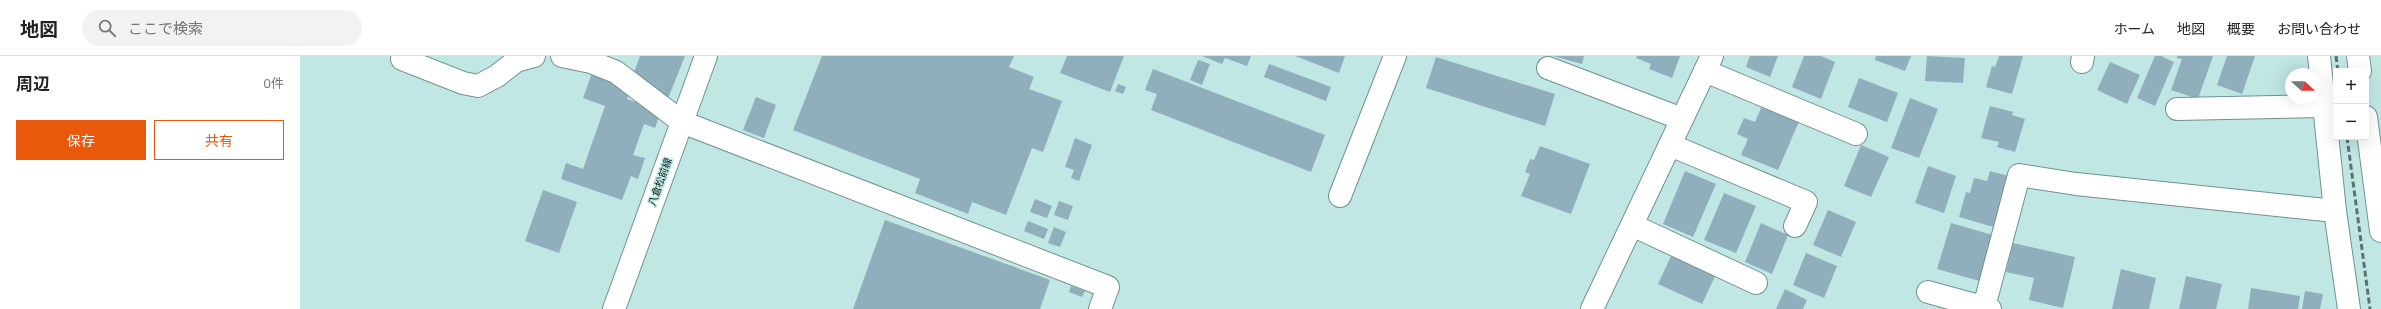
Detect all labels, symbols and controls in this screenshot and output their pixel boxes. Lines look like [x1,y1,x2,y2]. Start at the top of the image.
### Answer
search box [82,10,362,46]
text: 地図 [20,17,58,41]
icon: search [96,17,118,39]
text: ここで検索 [128,19,203,38]
text: ホーム [2113,20,2155,38]
text: 地図 [2177,20,2205,38]
text: 概要 [2227,20,2255,38]
text: お問い合わせ [2277,20,2361,38]
north arrow [2285,68,2321,104]
map controls [2333,68,2369,140]
button: + [2333,68,2369,104]
text: 周辺 [16,73,50,95]
text: 0件 [263,75,284,92]
button: − [2333,104,2369,140]
button: 保存 [16,120,146,160]
button: 共有 [154,120,284,160]
street label: 八倉松前線 [645,156,675,208]

